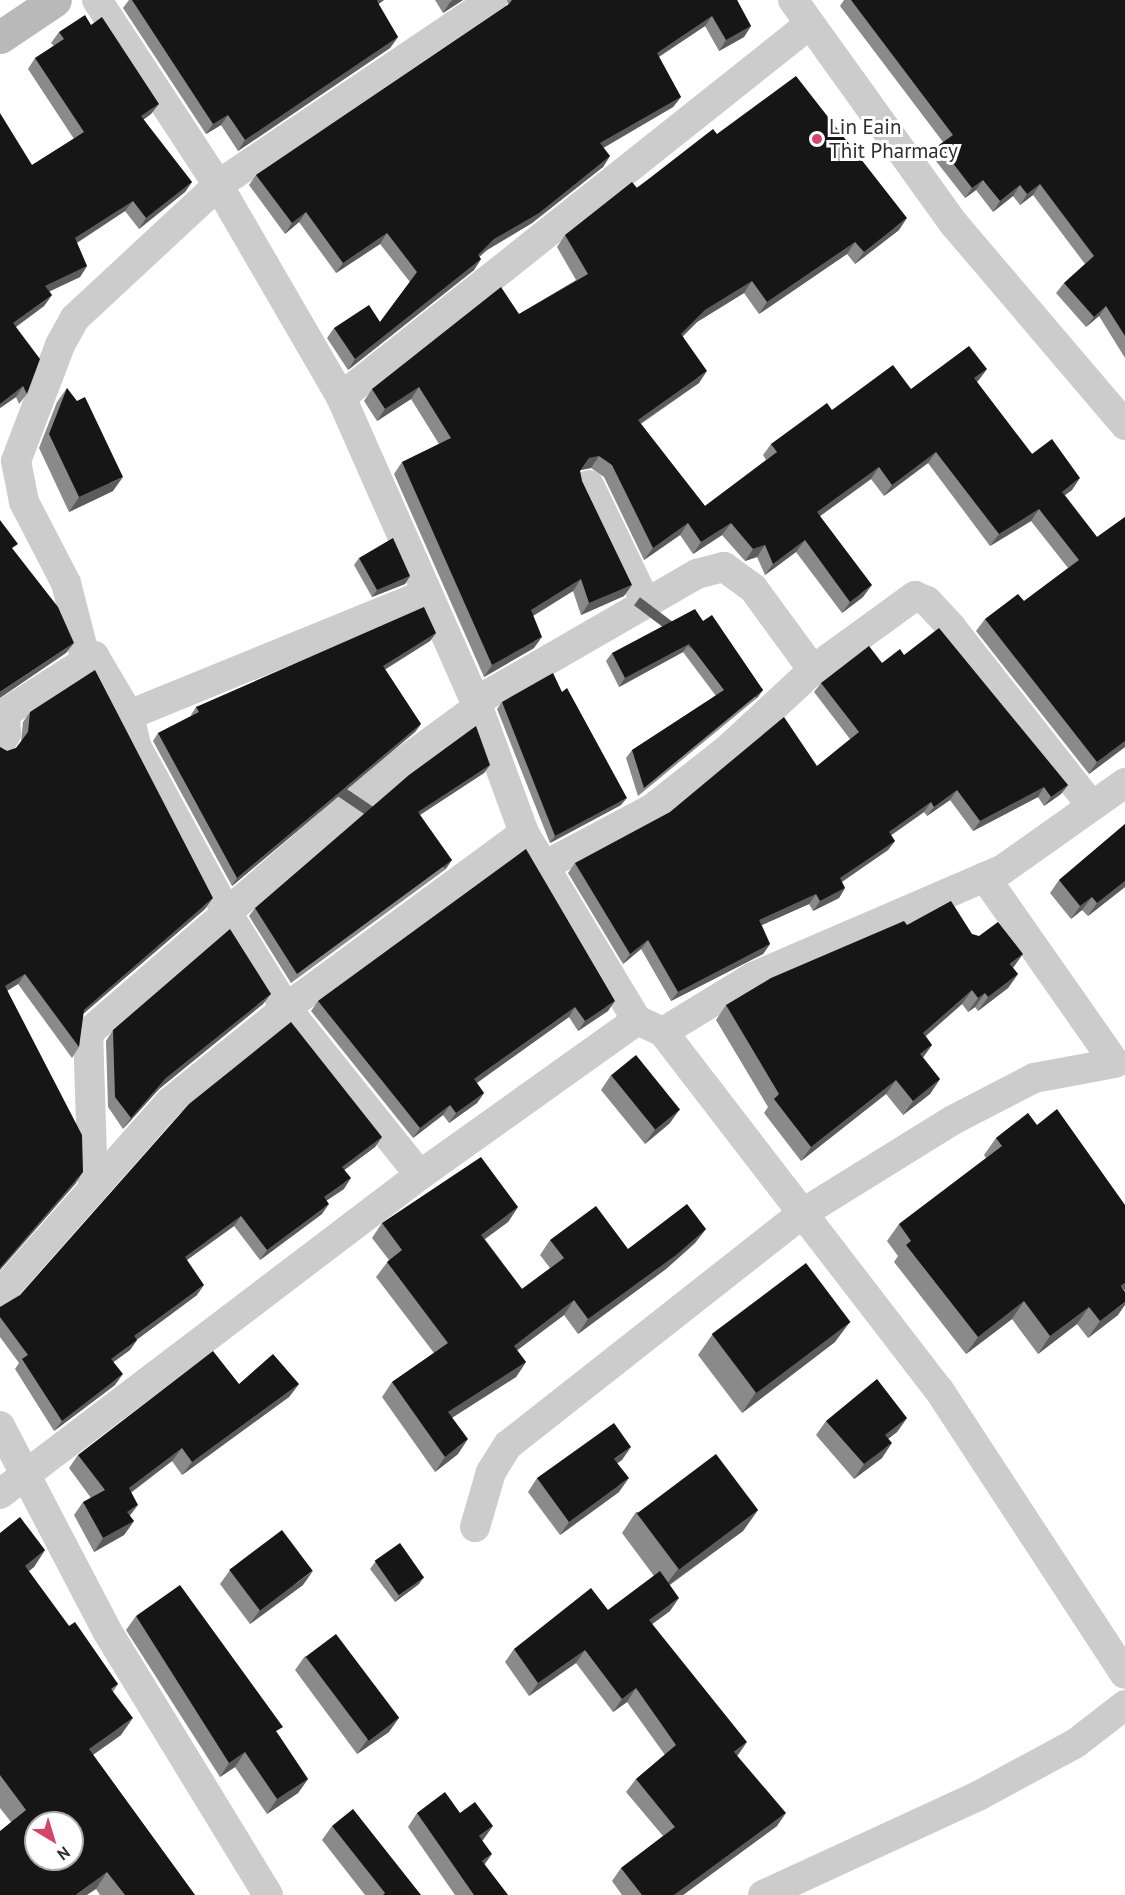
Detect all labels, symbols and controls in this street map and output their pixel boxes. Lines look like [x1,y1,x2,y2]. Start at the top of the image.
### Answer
place label: Lin Eain Thit Pharmacy [829,114,958,164]
marker: Lin Eain Thit Pharmacy [810,132,824,146]
north arrow [24,1811,84,1871]
text: N [54,1842,74,1865]

